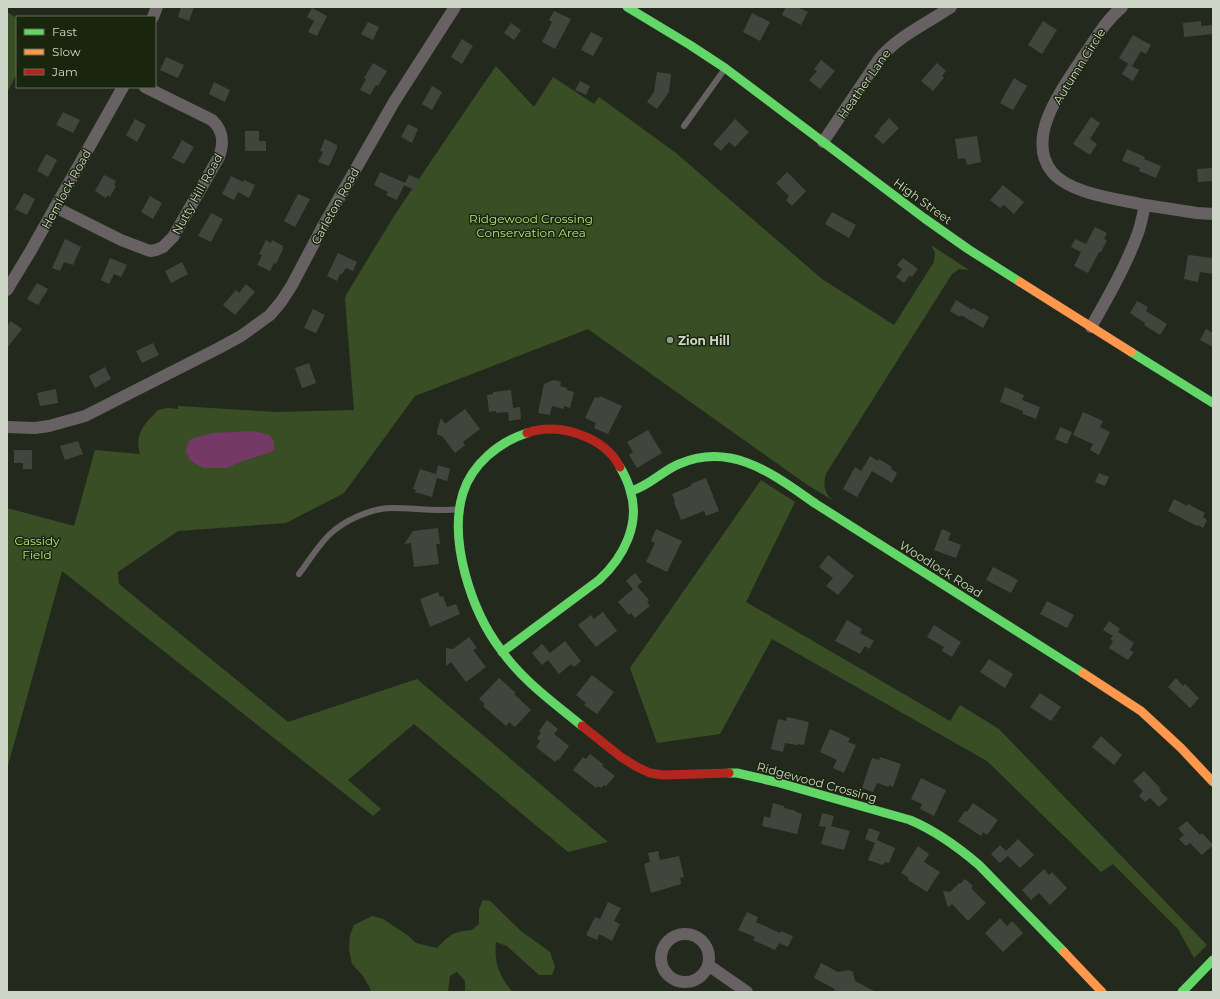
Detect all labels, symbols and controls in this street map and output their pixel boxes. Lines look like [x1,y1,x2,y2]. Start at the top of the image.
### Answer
legend [16,16,156,88]
text: Fast [52,24,77,39]
street label: Autumn Circle [1050,25,1108,107]
text: Slow [52,44,81,59]
street label: Heather Lane [834,46,894,122]
text: Jam [51,64,78,79]
street label: Hemlock Road [38,147,94,231]
street label: Nutty Hill Road [168,151,226,237]
street label: Carleton Road [308,165,362,247]
street label: High Street [891,175,955,227]
park label: Ridgewood Crossing Conservation Area [469,211,593,240]
place label: Zion Hill [678,333,730,348]
marker: Zion Hill [665,335,675,345]
park label: Cassidy Field [14,533,60,562]
street label: Woodlock Road [897,537,985,601]
street label: Ridgewood Crossing [755,759,879,805]

